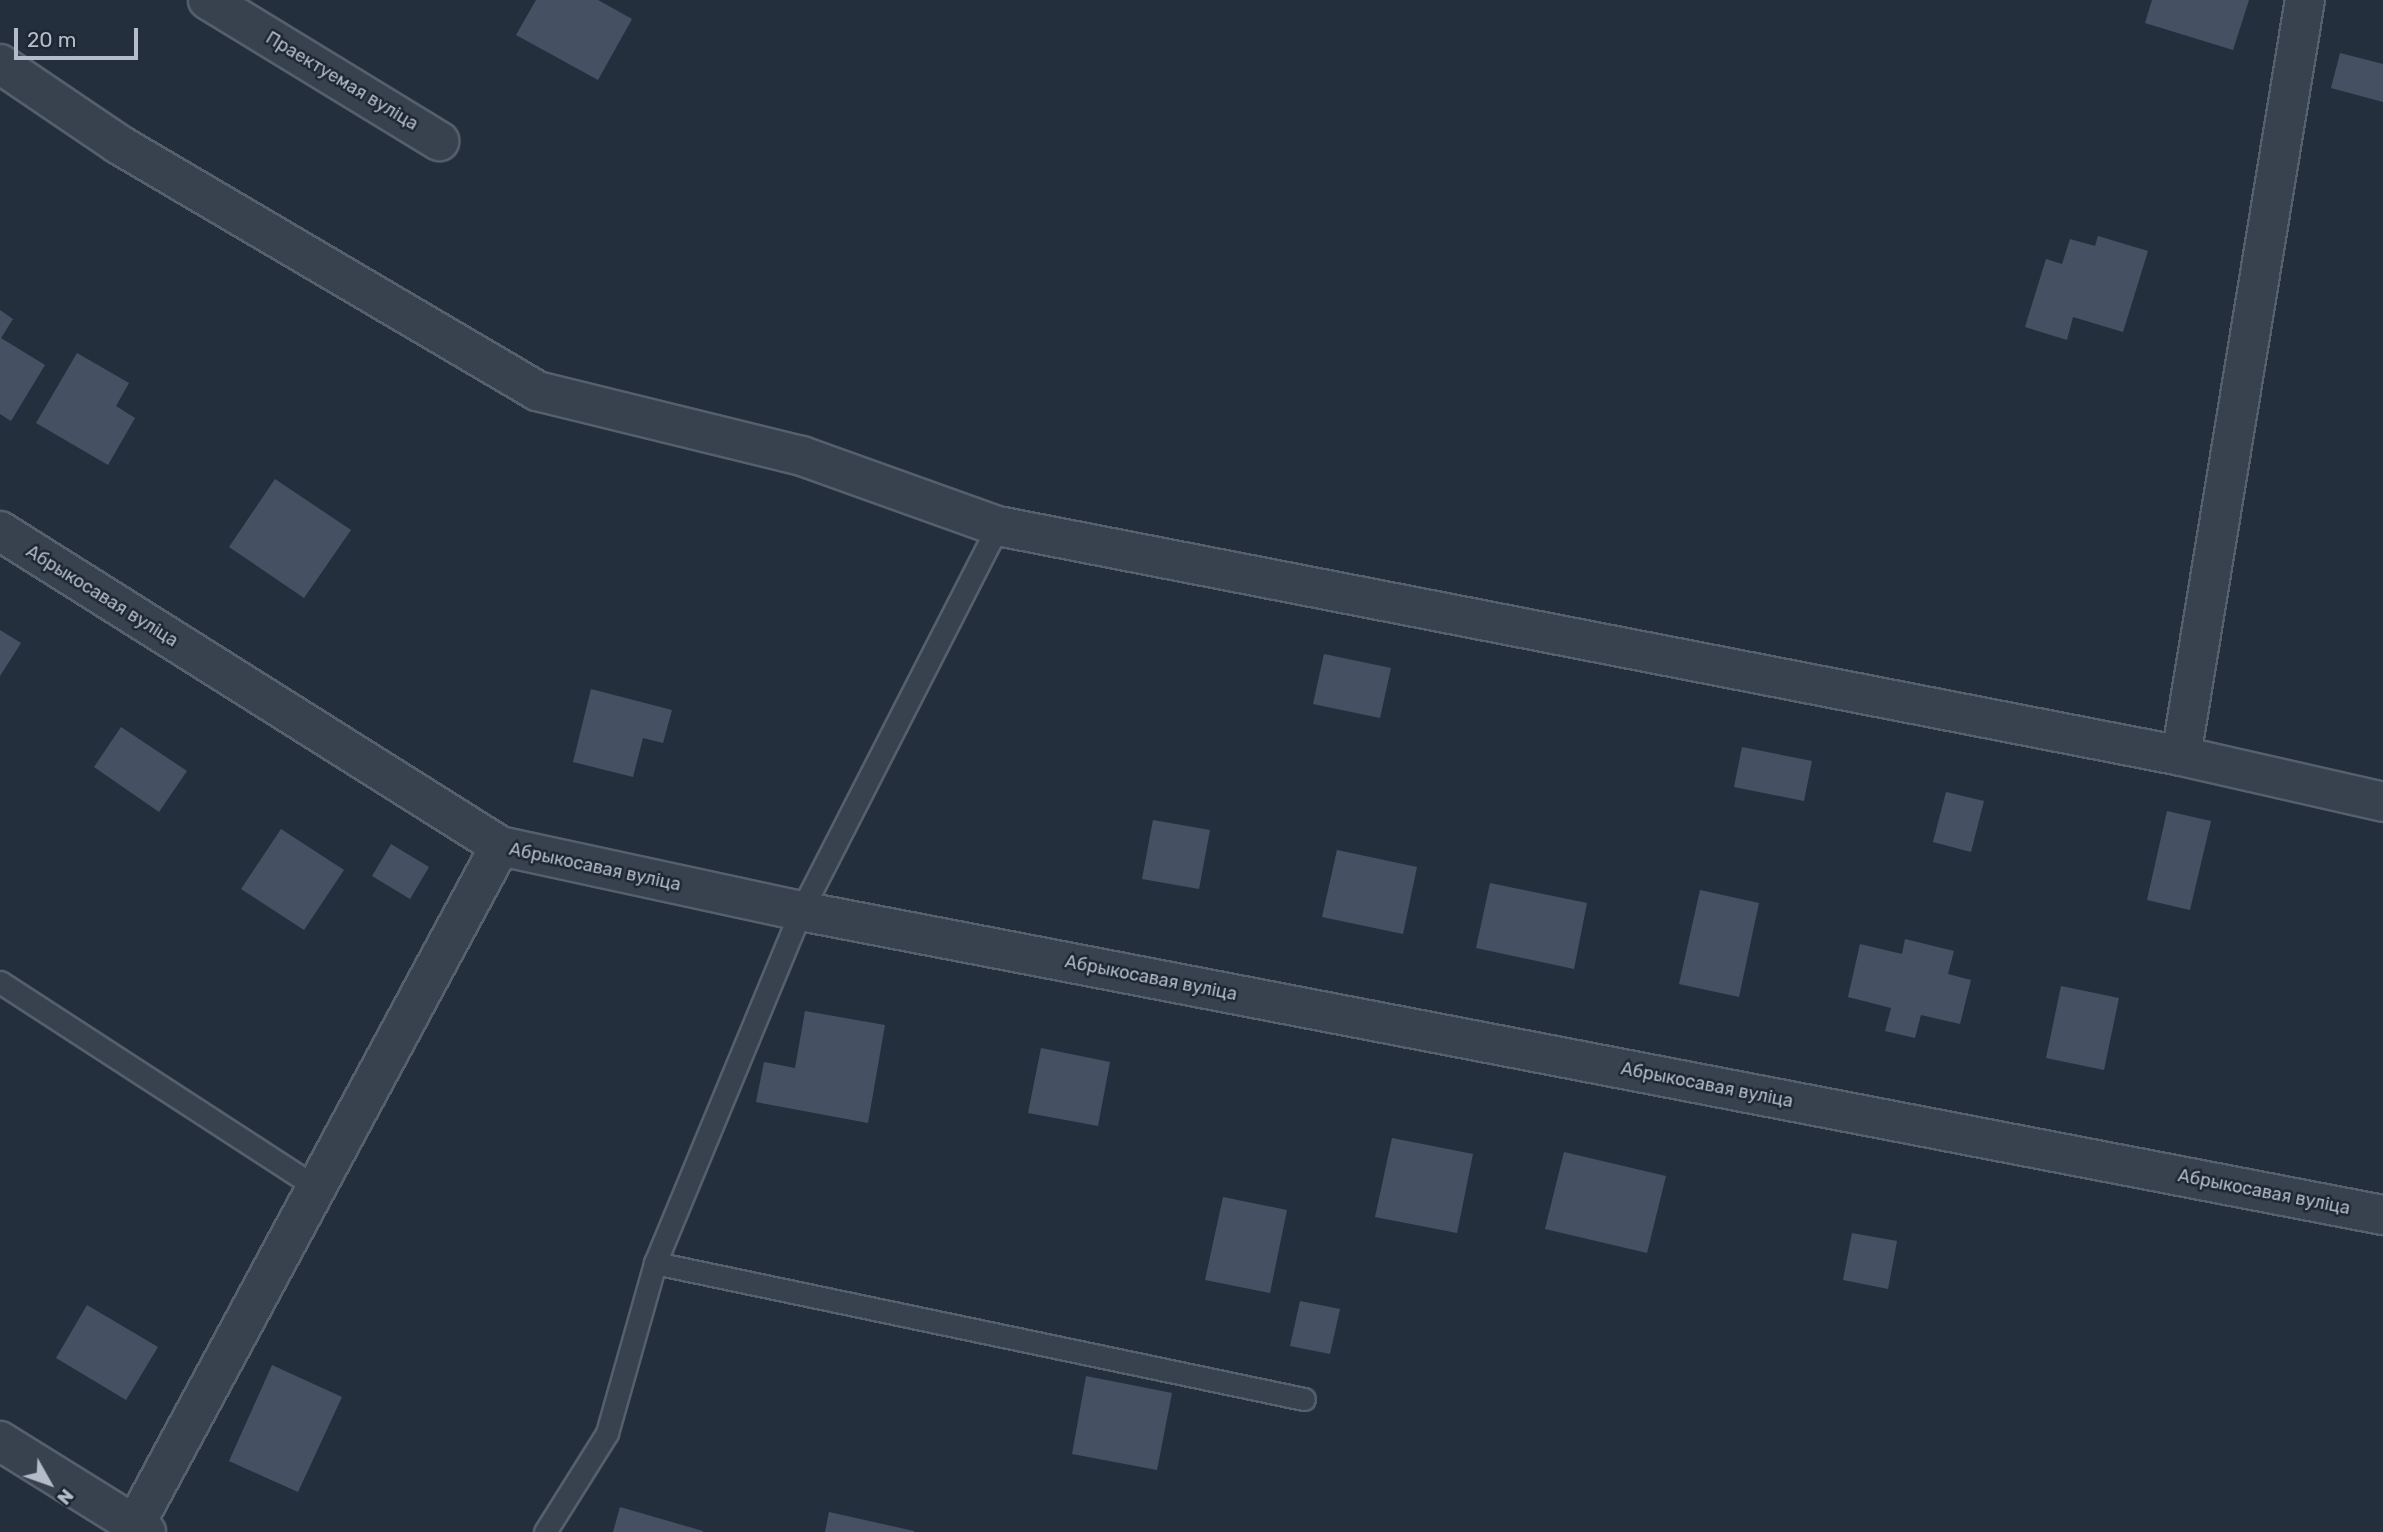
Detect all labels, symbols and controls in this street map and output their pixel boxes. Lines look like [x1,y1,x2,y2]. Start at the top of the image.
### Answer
scale bar [18,14,142,58]
text: 20 m [27,27,76,52]
street label: Праектуемая вуліца [262,27,422,135]
street label: Абрыкосавая вуліца [22,540,182,652]
street label: Абрыкосавая вуліца [507,838,683,896]
street label: Абрыкосавая вуліца [1063,951,1239,1005]
street label: Абрыкосавая вуліца [1619,1058,1795,1112]
street label: Абрыкосавая вуліца [2176,1165,2352,1219]
north arrow [14,1448,84,1518]
text: N [52,1484,79,1509]

